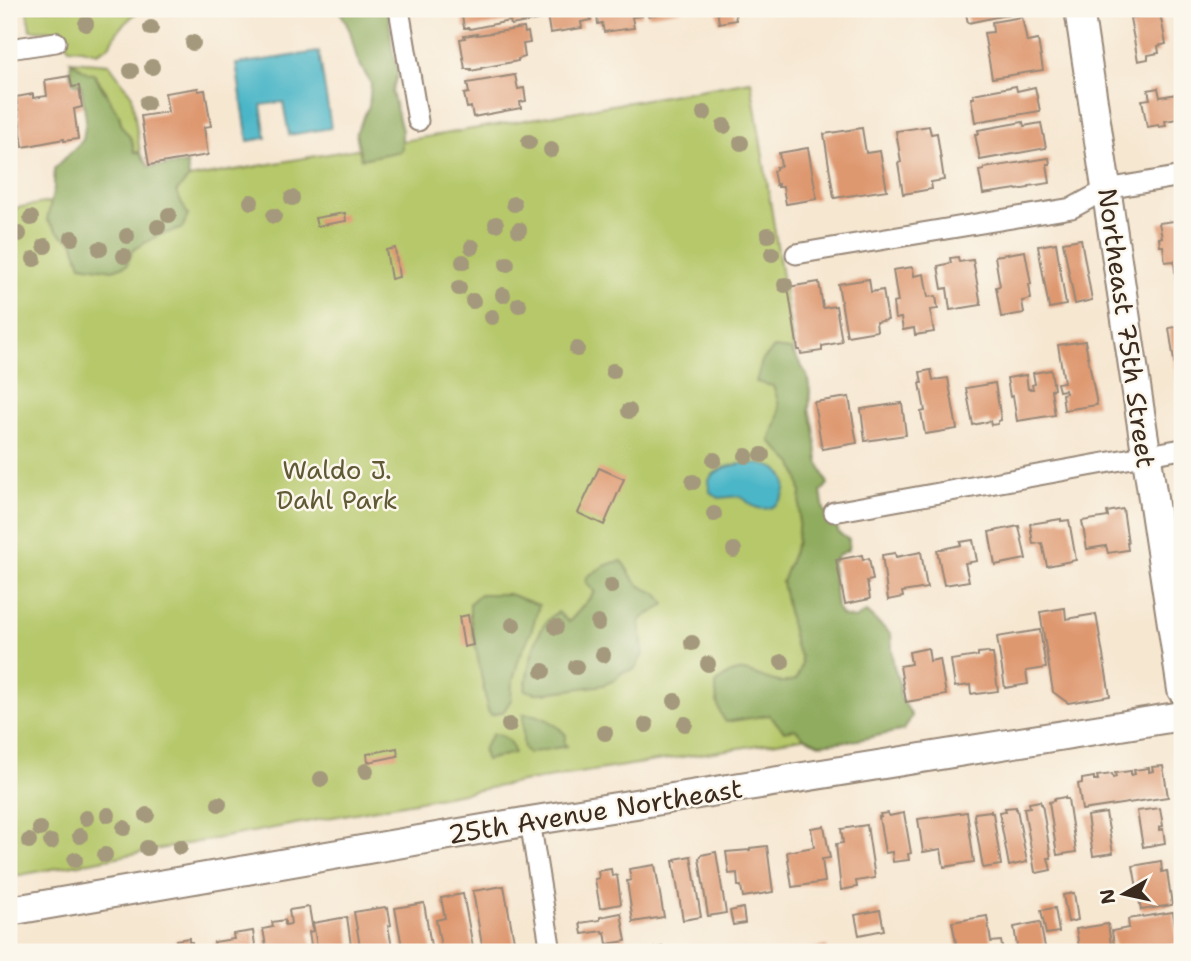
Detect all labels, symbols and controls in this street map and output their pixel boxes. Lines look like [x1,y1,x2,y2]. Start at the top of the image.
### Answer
street label: Northeast 75th Street [1090,186,1164,470]
park label: Waldo J. Dahl Park [276,452,398,517]
street label: 25th Avenue Northeast [445,770,745,852]
north arrow [1090,860,1160,930]
text: N [1094,887,1121,906]

